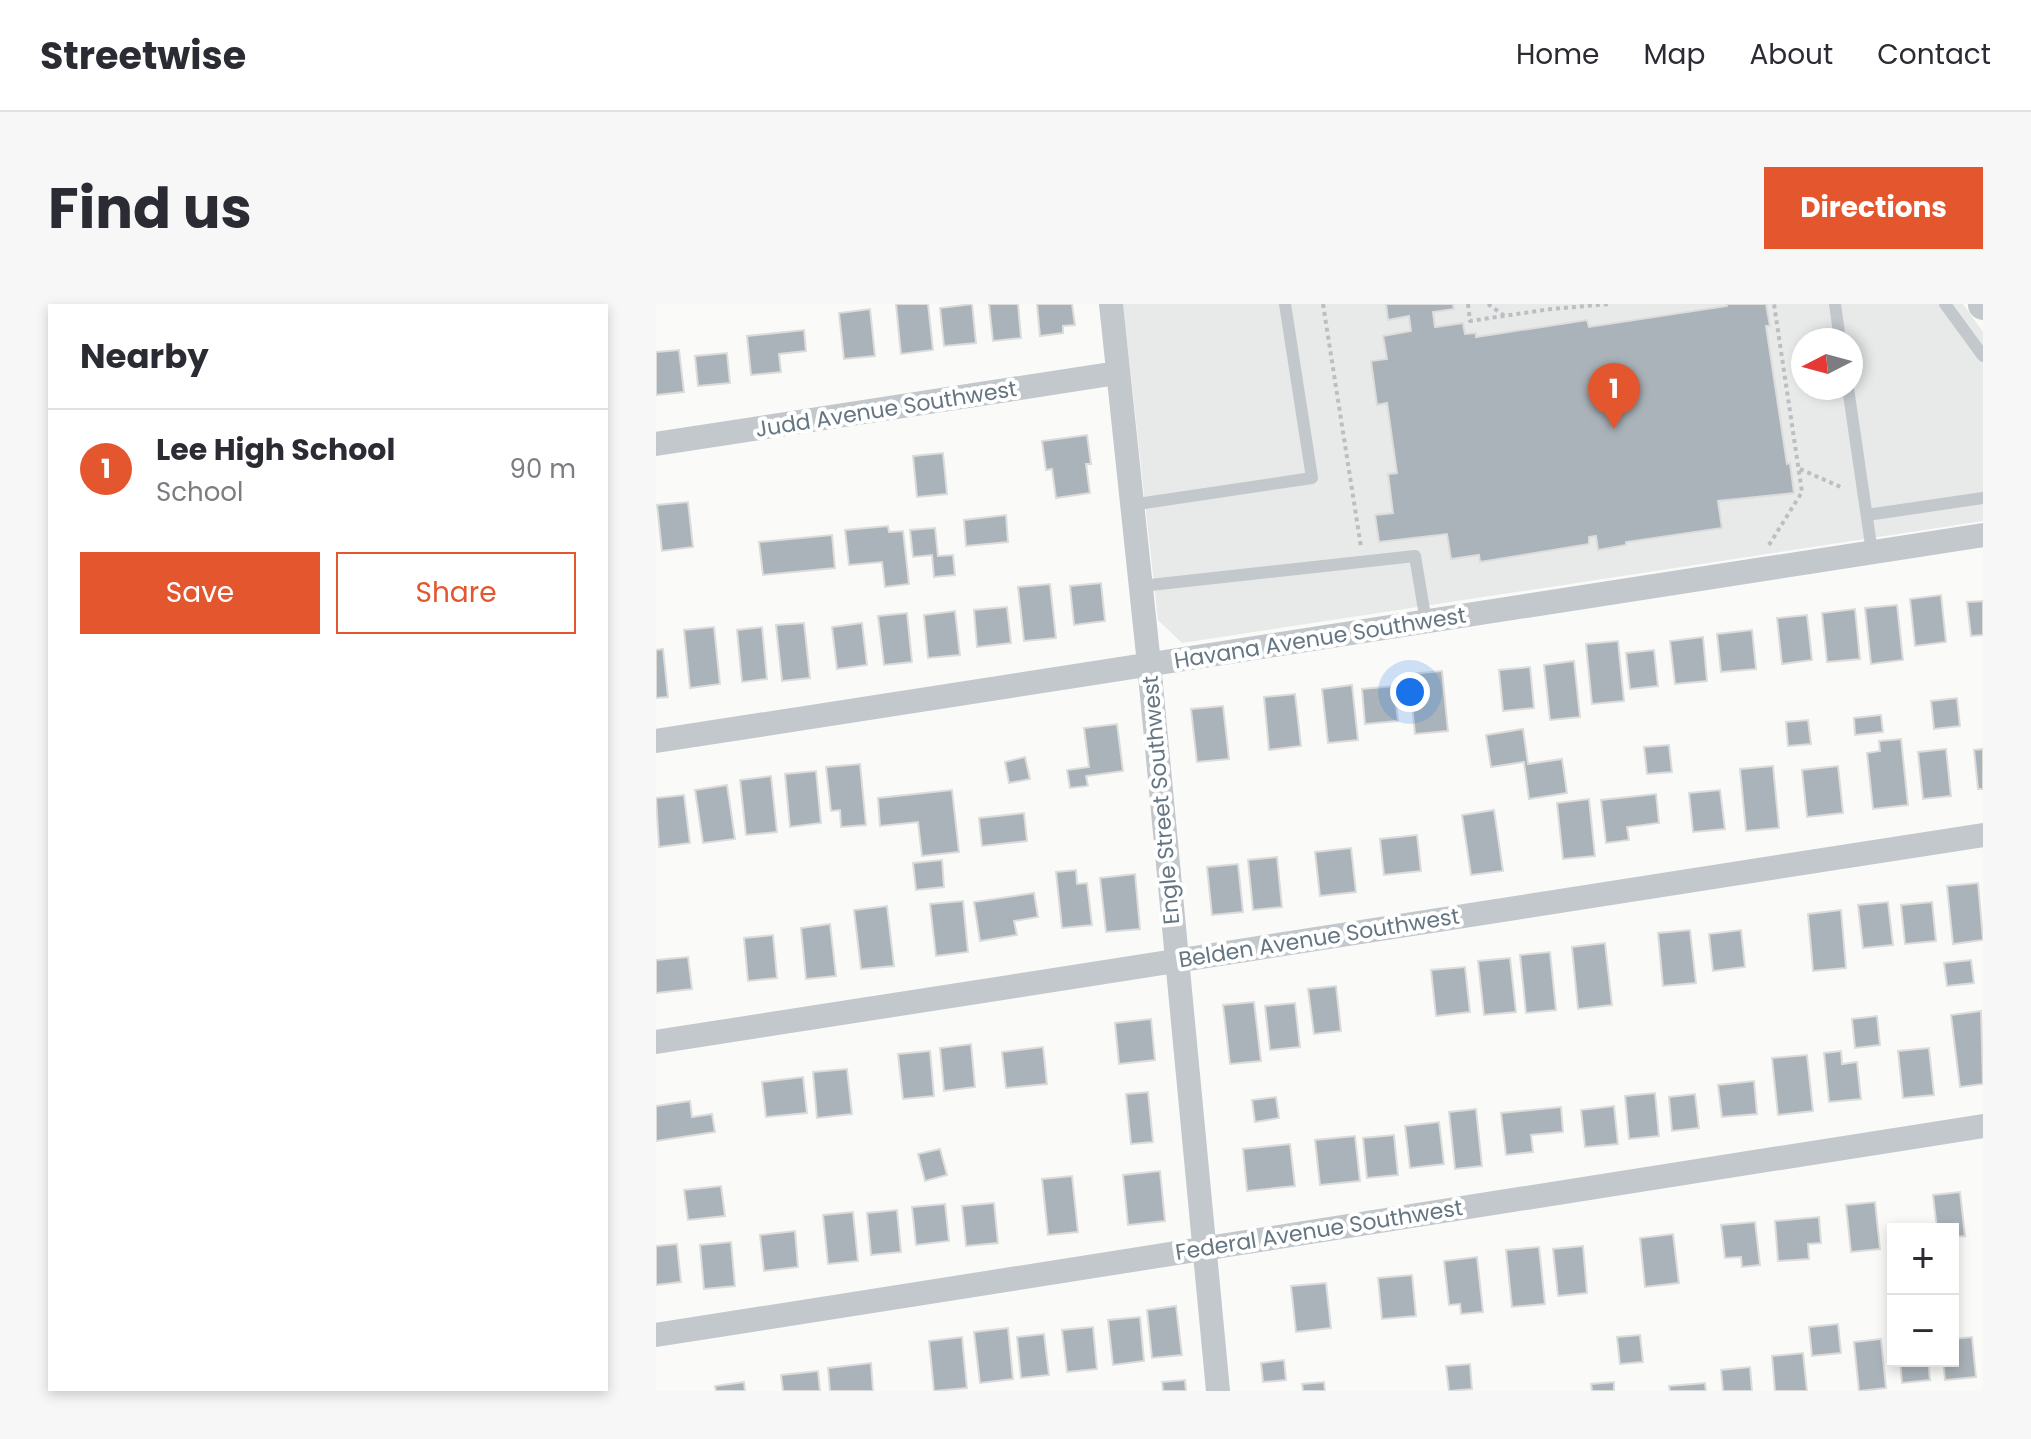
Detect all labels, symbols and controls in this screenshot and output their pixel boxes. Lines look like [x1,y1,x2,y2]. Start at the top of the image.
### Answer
text: Streetwise [40,29,246,82]
text: Home [1516,35,1599,74]
text: Map [1643,35,1705,74]
text: About [1749,35,1833,74]
text: Contact [1877,35,1991,74]
button: Directions [1764,167,1983,249]
text: Find us [48,169,252,248]
north arrow [1791,328,1863,400]
text: Nearby [80,332,209,380]
pin: 1 [1588,363,1640,429]
street label: Judd Avenue Southwest [753,373,1019,445]
text: Lee High School [156,428,395,471]
text: 1 [101,451,111,487]
text: 90 m [510,451,576,487]
text: School [156,474,243,510]
button: Save [80,552,320,634]
button: Share [336,552,576,634]
street label: Havana Avenue Southwest [1172,600,1468,676]
your location [1390,672,1430,712]
street label: Engle Street Southwest [1135,674,1187,926]
street label: Belden Avenue Southwest [1176,900,1462,976]
street label: Federal Avenue Southwest [1173,1192,1465,1268]
map controls [1887,1223,1959,1367]
button: + [1887,1223,1959,1295]
button: − [1887,1295,1959,1367]

